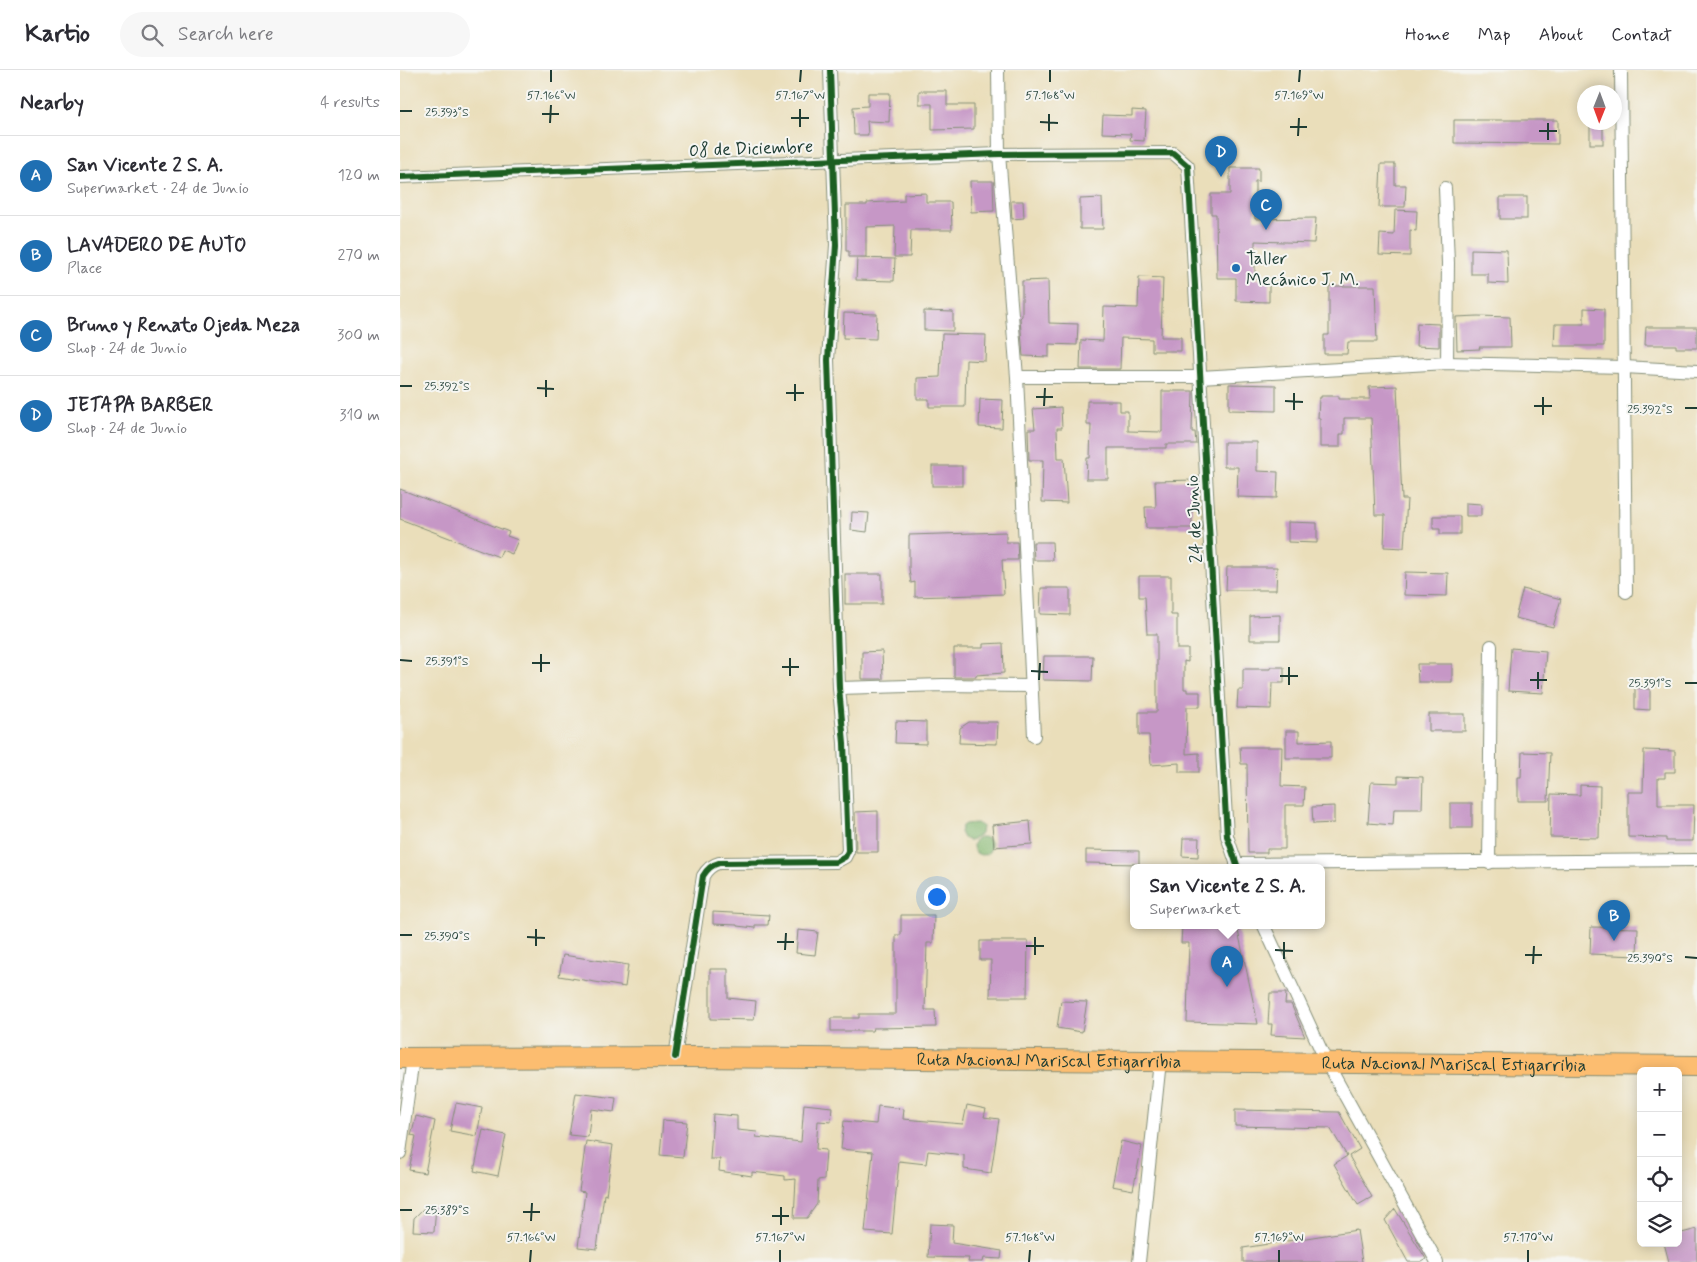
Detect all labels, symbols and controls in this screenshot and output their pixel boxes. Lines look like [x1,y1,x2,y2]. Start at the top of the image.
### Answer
search box [120,12,470,57]
text: Kartio [25,19,90,50]
icon: search [138,21,166,49]
text: Search here [178,22,274,47]
text: Home [1405,23,1450,47]
text: Map [1478,23,1511,47]
text: About [1539,23,1583,47]
text: Contact [1611,23,1672,47]
north arrow [1577,85,1622,130]
text: 57.166°W [527,88,575,104]
text: 57.167°W [775,88,825,104]
text: 57.168°W [1025,88,1075,104]
text: 57.169°W [1274,88,1324,104]
text: Nearby [20,89,84,117]
text: 4 results [320,92,380,113]
text: 25.393°S [425,105,469,121]
street label: 08 de Diciembre [689,135,814,163]
pin: D [1205,136,1237,177]
text: San Vicente 2 S. A. [67,153,223,178]
text: A [31,165,41,186]
text: 120 m [338,165,380,186]
text: Supermarket · 24 de Junio [67,178,249,199]
pin: C [1250,189,1282,230]
text: LAVADERO DE AUTO [67,233,246,258]
text: B [31,245,41,266]
text: 270 m [337,245,380,266]
place label: Taller Mecánico J. M. [1246,247,1359,292]
text: Place [67,258,102,279]
marker: Taller Mecánico J. M. [1230,262,1242,274]
text: Bruno y Renato Ojeda Meza [67,313,300,338]
text: C [30,325,42,346]
text: 300 m [337,325,380,346]
text: Shop · 24 de Junio [67,338,187,359]
text: 25.392°S [424,379,470,395]
text: JETAPA BARBER [67,393,213,418]
text: 25.392°S [1627,402,1673,418]
text: D [30,405,42,426]
text: 310 m [339,405,380,426]
text: Shop · 24 de Junio [67,418,187,439]
street label: 24 de Junio [1181,474,1209,564]
text: 25.391°S [425,654,469,670]
text: 25.391°S [1628,676,1672,692]
popup [1130,864,1325,929]
text: San Vicente 2 S. A. [1149,874,1306,899]
your location [924,884,950,910]
text: Supermarket [1149,899,1241,920]
pin: B [1598,900,1630,941]
text: 25.390°S [424,929,470,945]
pin: A [1211,946,1243,987]
text: 25.390°S [1627,951,1673,967]
street label: Ruta Nacional Mariscal Estigarribia [917,1048,1181,1074]
street label: Ruta Nacional Mariscal Estigarribia [1322,1052,1586,1078]
map controls [1637,1067,1682,1247]
button: + [1637,1067,1682,1112]
button: − [1637,1112,1682,1157]
button: locate [1637,1157,1682,1202]
button: layers [1637,1202,1682,1247]
text: 25.389°S [425,1203,469,1219]
text: 57.166°W [507,1230,555,1246]
text: 57.167°W [755,1230,805,1246]
text: 57.168°W [1005,1230,1055,1246]
text: 57.169°W [1254,1230,1304,1246]
text: 57.170°W [1503,1230,1553,1246]

